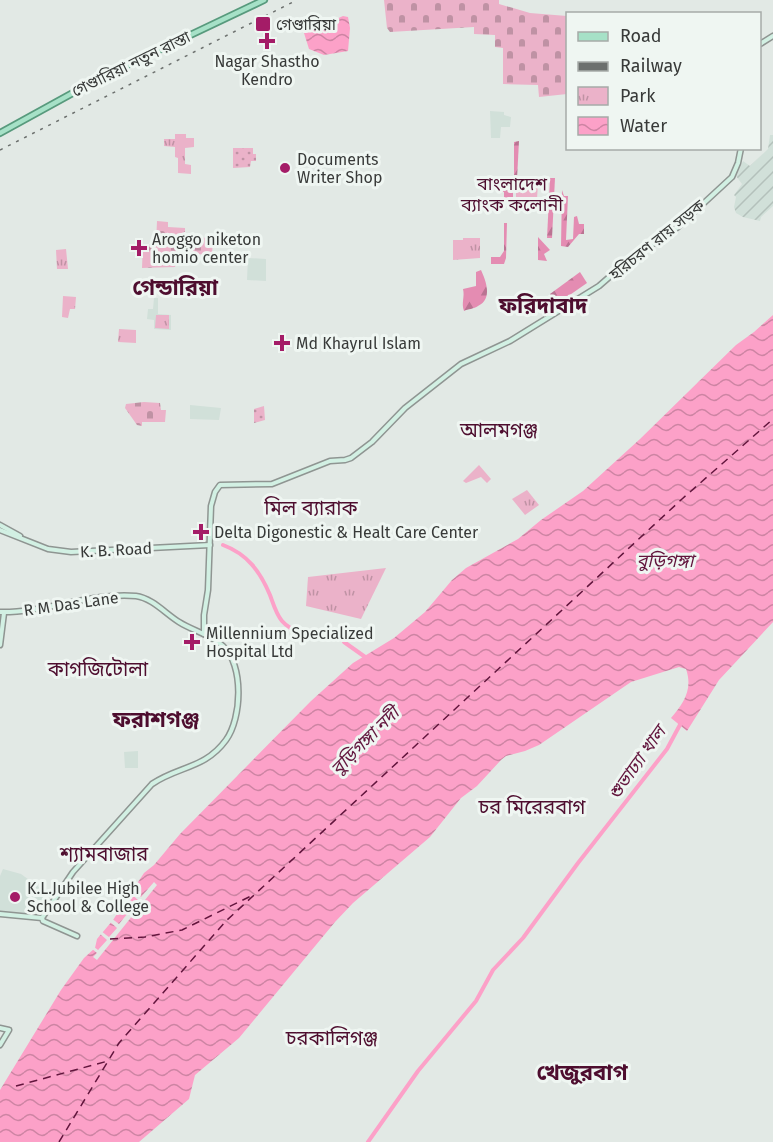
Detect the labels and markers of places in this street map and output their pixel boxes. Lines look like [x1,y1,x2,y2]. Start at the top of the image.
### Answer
marker: গেণ্ডারিয়া [254,15,272,33]
place label: গেণ্ডারিয়া [276,15,337,34]
marker: Nagar Shastho Kendro [258,32,276,50]
place label: Nagar Shastho Kendro [214,52,320,89]
place label: Documents Writer Shop [297,150,382,187]
marker: Documents Writer Shop [278,161,292,175]
place label: Aroggo niketon homio center [152,230,261,267]
marker: Aroggo niketon homio center [130,239,148,257]
marker: Md Khayrul Islam [273,334,291,352]
place label: Md Khayrul Islam [296,334,421,353]
marker: Delta Digonestic & Healt Care Center [192,523,210,541]
place label: Delta Digonestic & Healt Care Center [214,523,479,542]
place label: Millennium Specialized Hospital Ltd [206,624,374,661]
marker: Millennium Specialized Hospital Ltd [183,633,201,651]
place label: K.L.Jubilee High School & College [27,879,149,916]
marker: K.L.Jubilee High School & College [8,890,22,904]

